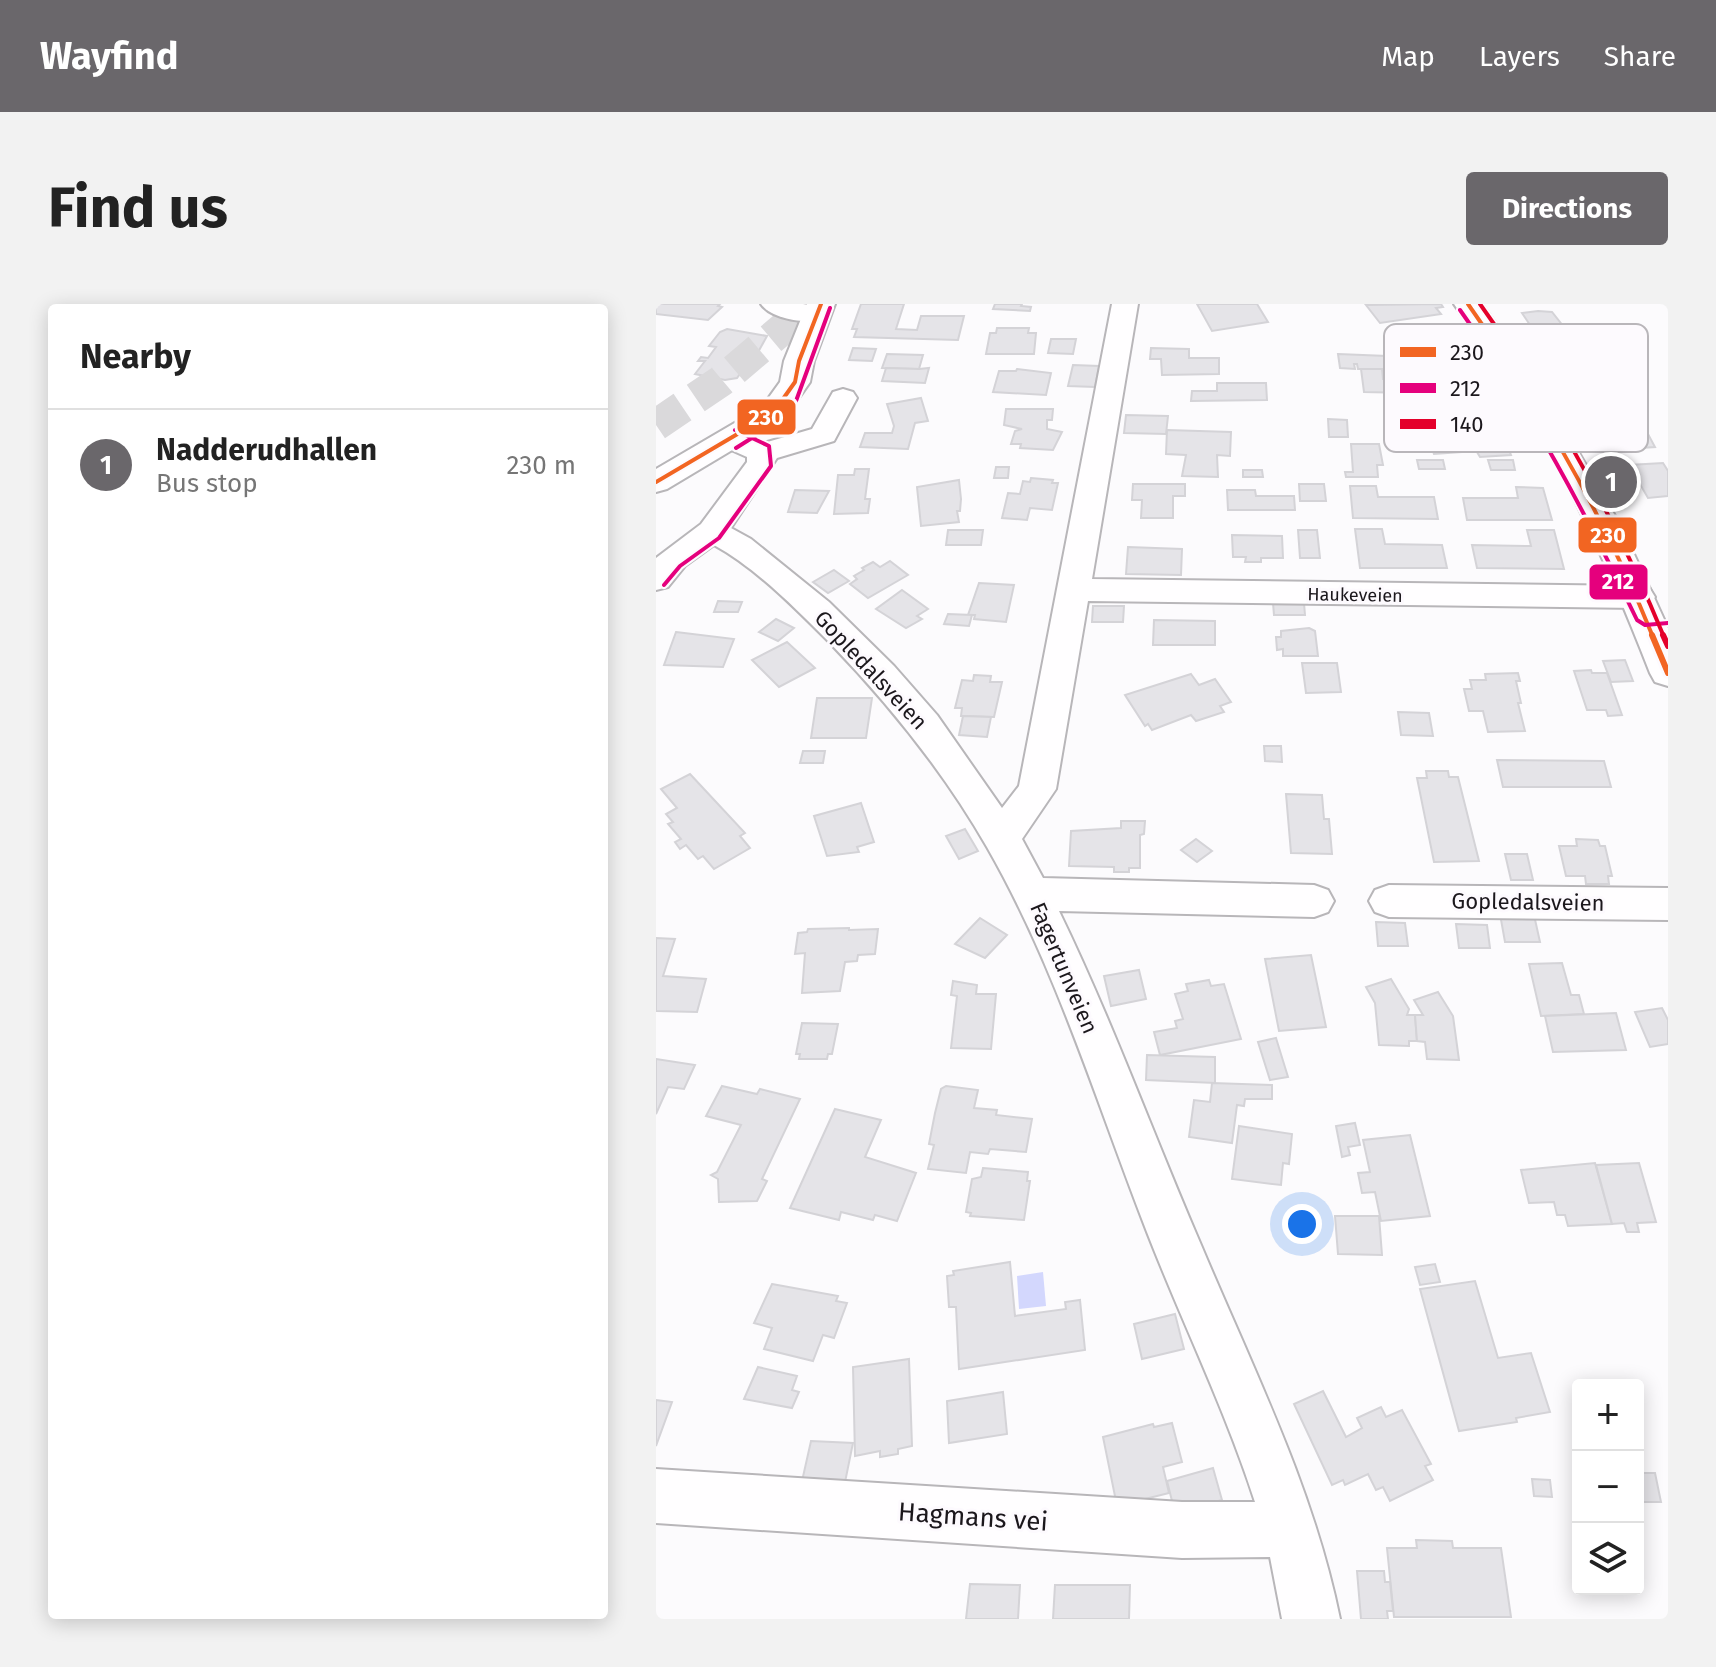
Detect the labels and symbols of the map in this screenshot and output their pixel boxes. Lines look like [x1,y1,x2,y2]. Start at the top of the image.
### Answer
legend [1384,324,1648,452]
text: 230 [1450,339,1484,366]
text: 212 [1450,375,1481,402]
line badge: 230 [736,398,797,436]
text: 230 [748,404,784,431]
text: 140 [1450,411,1484,438]
pin: 1 [1585,452,1637,512]
line badge: 230 [1577,516,1638,554]
text: 230 [1590,522,1626,549]
line badge: 212 [1588,563,1649,601]
text: 212 [1602,568,1634,595]
street label: Haukeveien [1307,583,1403,607]
street label: Gopledalsveien [809,605,933,735]
street label: Gopledalsveien [1451,887,1605,917]
street label: Fagertunveien [1024,898,1104,1038]
your location [1282,1204,1322,1244]
street label: Hagmans vei [897,1496,1049,1538]

